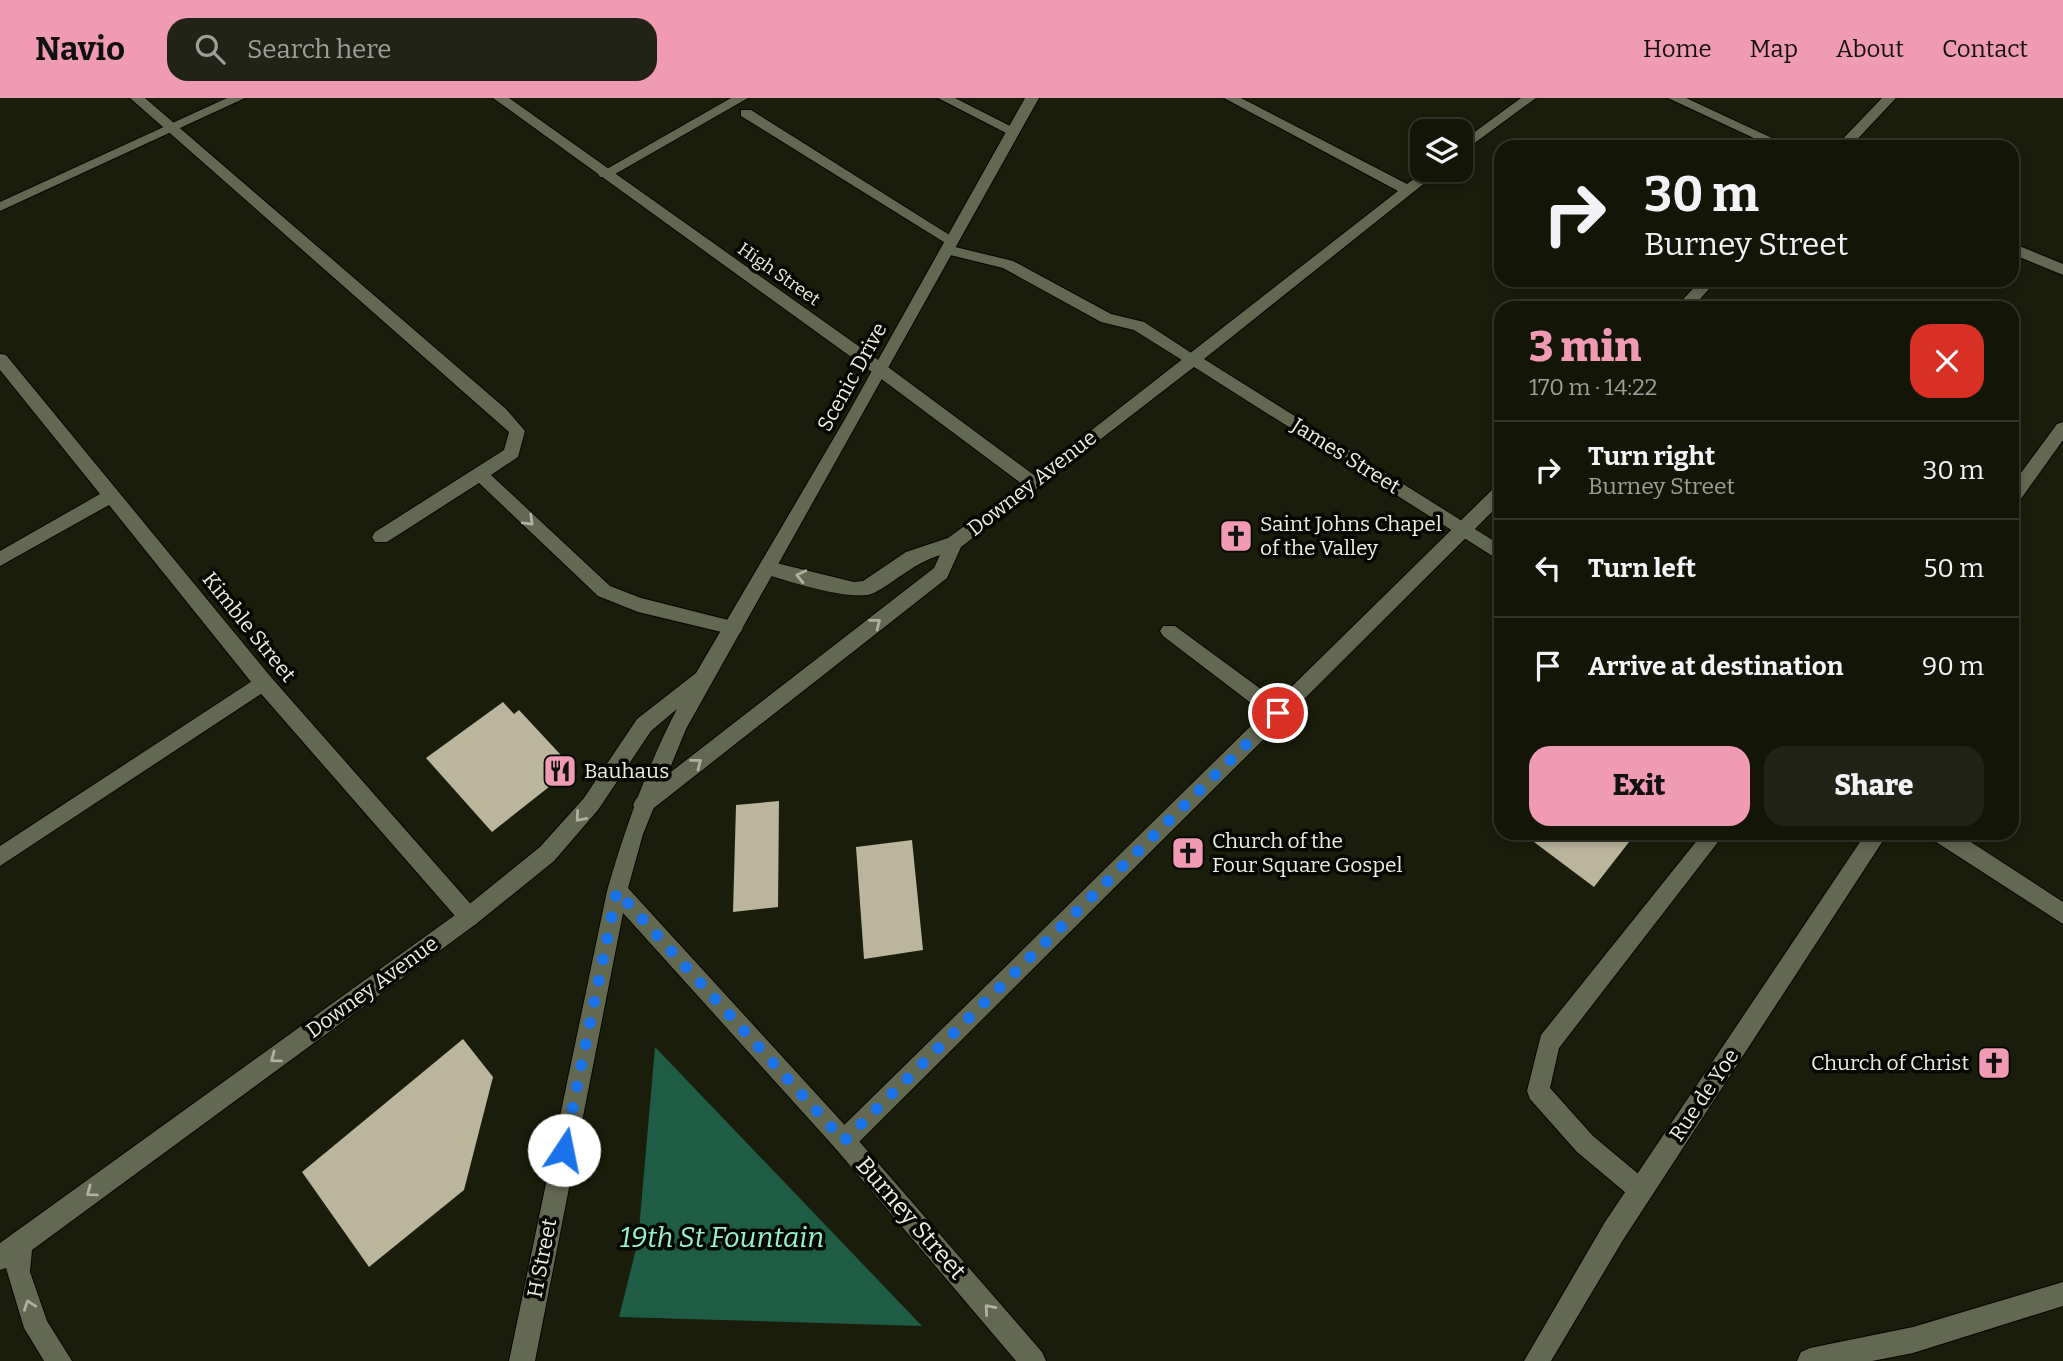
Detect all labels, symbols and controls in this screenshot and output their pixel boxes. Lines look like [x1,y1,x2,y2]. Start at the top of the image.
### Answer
search box [167,18,657,81]
text: Navio [35,29,125,69]
icon: search [191,30,229,68]
text: Search here [247,34,391,65]
text: Home [1643,35,1712,63]
text: Map [1750,35,1798,63]
text: About [1836,35,1904,63]
text: Contact [1942,35,2028,63]
map controls [1410,119,1473,182]
button: layers [1410,119,1473,182]
text: 30 m [1644,165,1759,224]
icon: right [1529,168,1620,259]
text: Burney Street [1644,225,1848,263]
street label: High Street [734,238,825,311]
street label: Scenic Drive [811,318,893,436]
text: 3 min [1529,322,1642,372]
button: close [1910,324,1984,398]
text: 170 m · 14:22 [1529,373,1657,401]
street label: James Street [1286,412,1405,500]
street label: Downey Avenue [962,425,1102,541]
text: Turn right [1588,441,1715,472]
icon: right [1529,451,1567,489]
text: 30 m [1923,455,1984,486]
text: Burney Street [1588,472,1735,500]
place label: Saint Johns Chapel of the Valley [1260,511,1442,561]
one-way arrow [520,513,533,526]
church icon: Saint Johns Chapel of the Valley [1217,517,1255,555]
icon: left [1529,549,1567,587]
text: Turn left [1588,553,1696,584]
text: 50 m [1923,553,1984,584]
street label: Kimble Street [197,567,302,688]
one-way arrow [795,570,807,584]
one-way arrow [868,619,881,632]
icon: arrive [1529,647,1567,685]
text: Arrive at destination [1588,651,1843,682]
text: 90 m [1922,651,1984,682]
pin [1248,683,1308,743]
icon: arrive [1259,694,1297,732]
button: Exit [1529,746,1750,826]
button: Share [1764,746,1984,826]
restaurant icon: Bauhaus [541,752,579,790]
place label: Bauhaus [584,758,669,784]
one-way arrow [689,759,701,772]
one-way arrow [576,809,588,822]
place label: Church of the Four Square Gospel [1212,828,1402,878]
church icon: Church of the Four Square Gospel [1169,834,1207,872]
street label: Downey Avenue [301,930,443,1044]
street label: Rue de Yoe [1664,1044,1744,1146]
church icon: Church of Christ [1975,1044,2013,1082]
one-way arrow [270,1050,283,1062]
place label: Church of Christ [1811,1050,1969,1076]
position arrow [527,1113,601,1187]
street label: Burney Street [850,1151,972,1285]
one-way arrow [86,1183,99,1196]
street label: H Street [522,1216,562,1300]
water label: 19th St Fountain [620,1221,824,1254]
one-way arrow [23,1300,37,1312]
one-way arrow [985,1305,997,1318]

